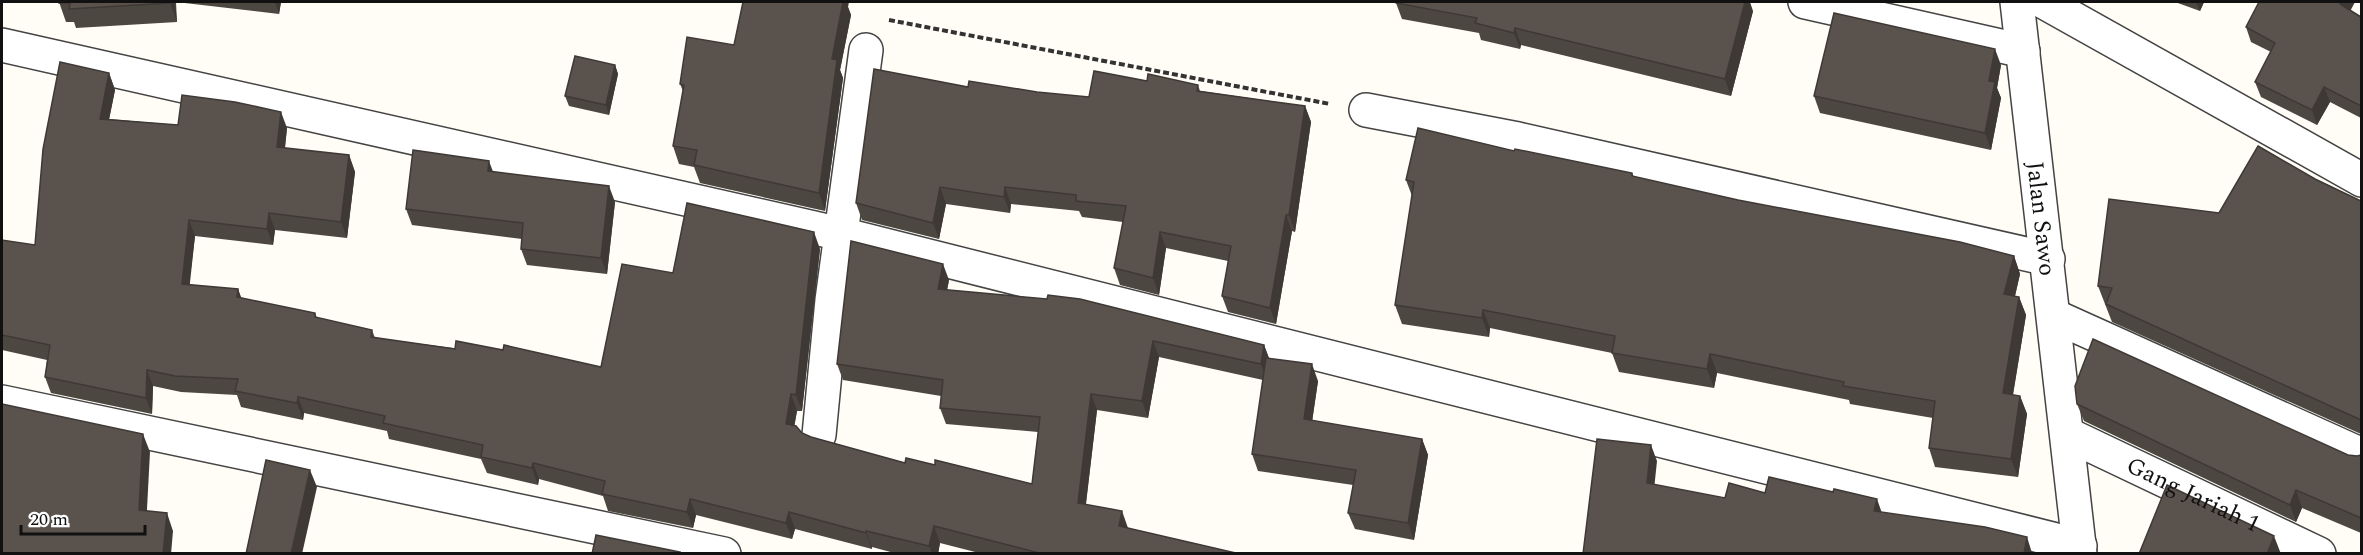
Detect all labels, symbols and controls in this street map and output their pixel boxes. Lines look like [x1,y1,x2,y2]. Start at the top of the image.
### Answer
street label: Jalan Sawo [2016,159,2065,278]
street label: Gang Jariah 1 [2120,448,2266,542]
scale bar [21,498,146,536]
text: 20 m [30,506,68,533]

